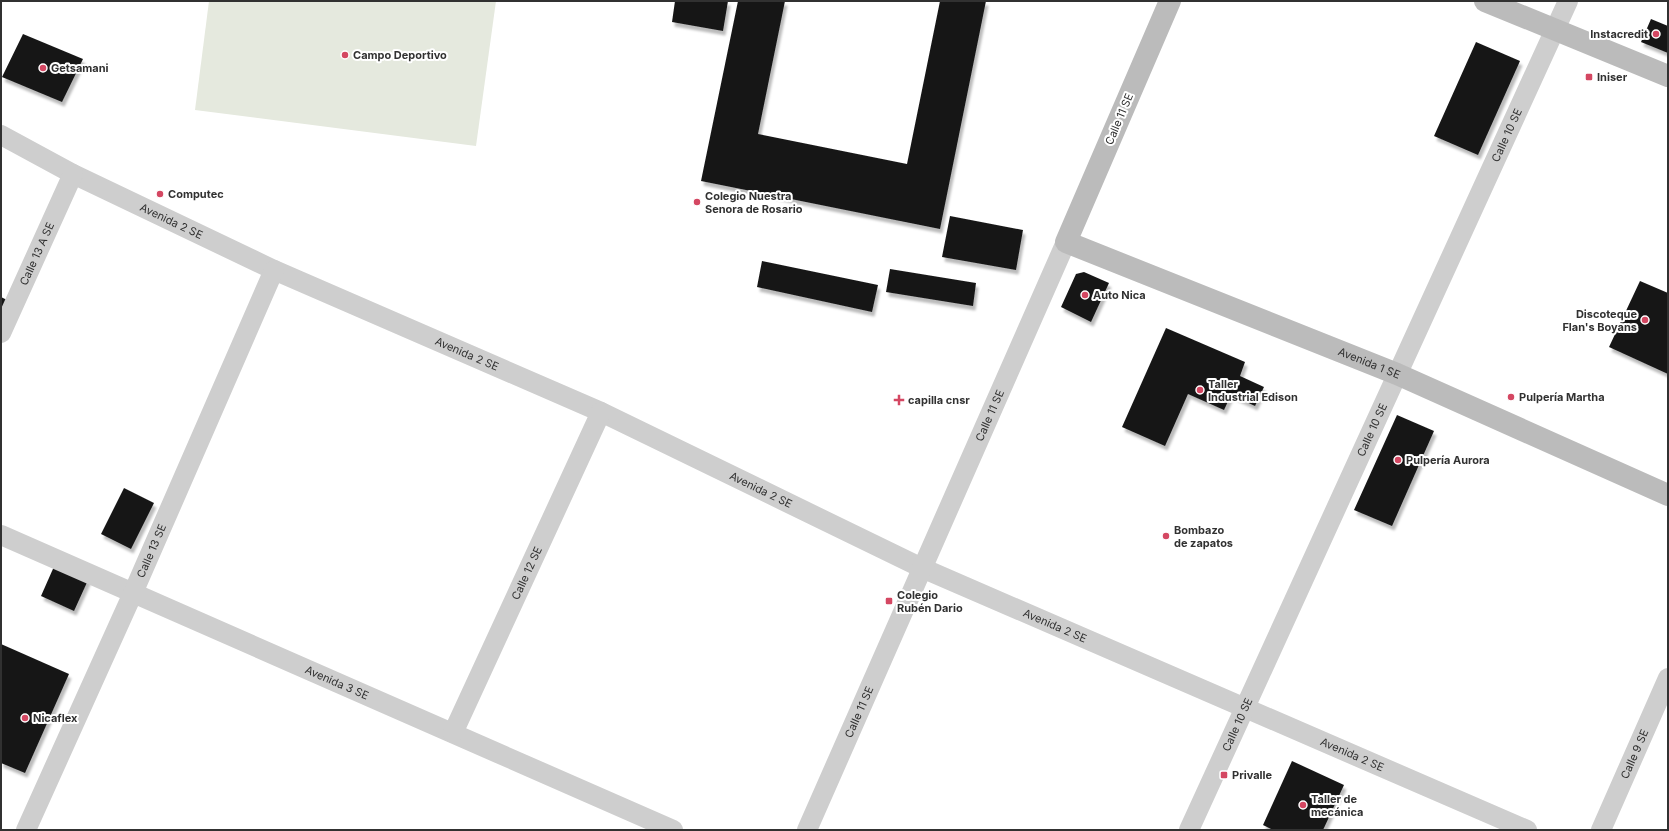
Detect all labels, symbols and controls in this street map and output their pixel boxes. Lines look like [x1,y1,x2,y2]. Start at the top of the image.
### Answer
place label: Instacredit [1590,27,1648,41]
marker: Instacredit [1651,29,1661,39]
place label: Campo Deportivo [353,48,447,62]
marker: Campo Deportivo [340,50,350,60]
place label: Getsamani [51,61,109,75]
marker: Getsamani [38,63,48,73]
place label: Iniser [1597,70,1628,84]
marker: Iniser [1584,72,1594,82]
street label: Calle 11 SE [1102,91,1136,147]
street label: Calle 10 SE [1488,106,1525,164]
place label: Computec [168,187,224,201]
marker: Computec [155,189,165,199]
place label: Colegio Nuestra Senora de Rosario [705,189,803,216]
marker: Colegio Nuestra Senora de Rosario [692,197,702,207]
street label: Avenida 2 SE [138,200,205,242]
street label: Calle 13 A SE [17,220,57,288]
place label: Auto Nica [1093,288,1146,302]
marker: Auto Nica [1080,290,1090,300]
place label: Discoteque Flan's Boyans [1562,307,1637,334]
marker: Discoteque Flan's Boyans [1640,315,1650,325]
street label: Avenida 2 SE [433,334,501,374]
street label: Avenida 1 SE [1336,344,1402,382]
place label: Taller Industrial Edison [1208,377,1298,404]
marker: Taller Industrial Edison [1195,385,1205,395]
street label: Calle 11 SE [972,388,1007,443]
place label: Pulpería Martha [1519,390,1605,404]
marker: Pulpería Martha [1506,392,1516,402]
place label: capilla cnsr [908,393,970,407]
marker: capilla cnsr [893,394,905,406]
street label: Calle 10 SE [1354,401,1390,459]
place label: Pulpería Aurora [1406,453,1490,467]
marker: Pulpería Aurora [1393,455,1403,465]
street label: Avenida 2 SE [727,469,795,511]
street label: Calle 13 SE [134,522,169,580]
place label: Bombazo de zapatos [1174,523,1233,550]
marker: Bombazo de zapatos [1161,531,1171,541]
street label: Calle 12 SE [508,544,545,602]
place label: Colegio Rubén Dario [897,588,963,615]
marker: Colegio Rubén Dario [884,596,894,606]
street label: Avenida 2 SE [1021,606,1089,646]
street label: Avenida 3 SE [303,662,371,703]
street label: Calle 11 SE [842,684,876,740]
street label: Calle 10 SE [1219,696,1256,753]
place label: Nicaflex [33,711,78,725]
marker: Nicaflex [20,713,30,723]
street label: Calle 9 SE [1617,727,1652,781]
street label: Avenida 2 SE [1318,734,1386,774]
place label: Privalle [1232,768,1273,782]
marker: Privalle [1219,770,1229,780]
place label: Taller de mecánica [1311,792,1363,819]
marker: Taller de mecánica [1298,800,1308,810]

